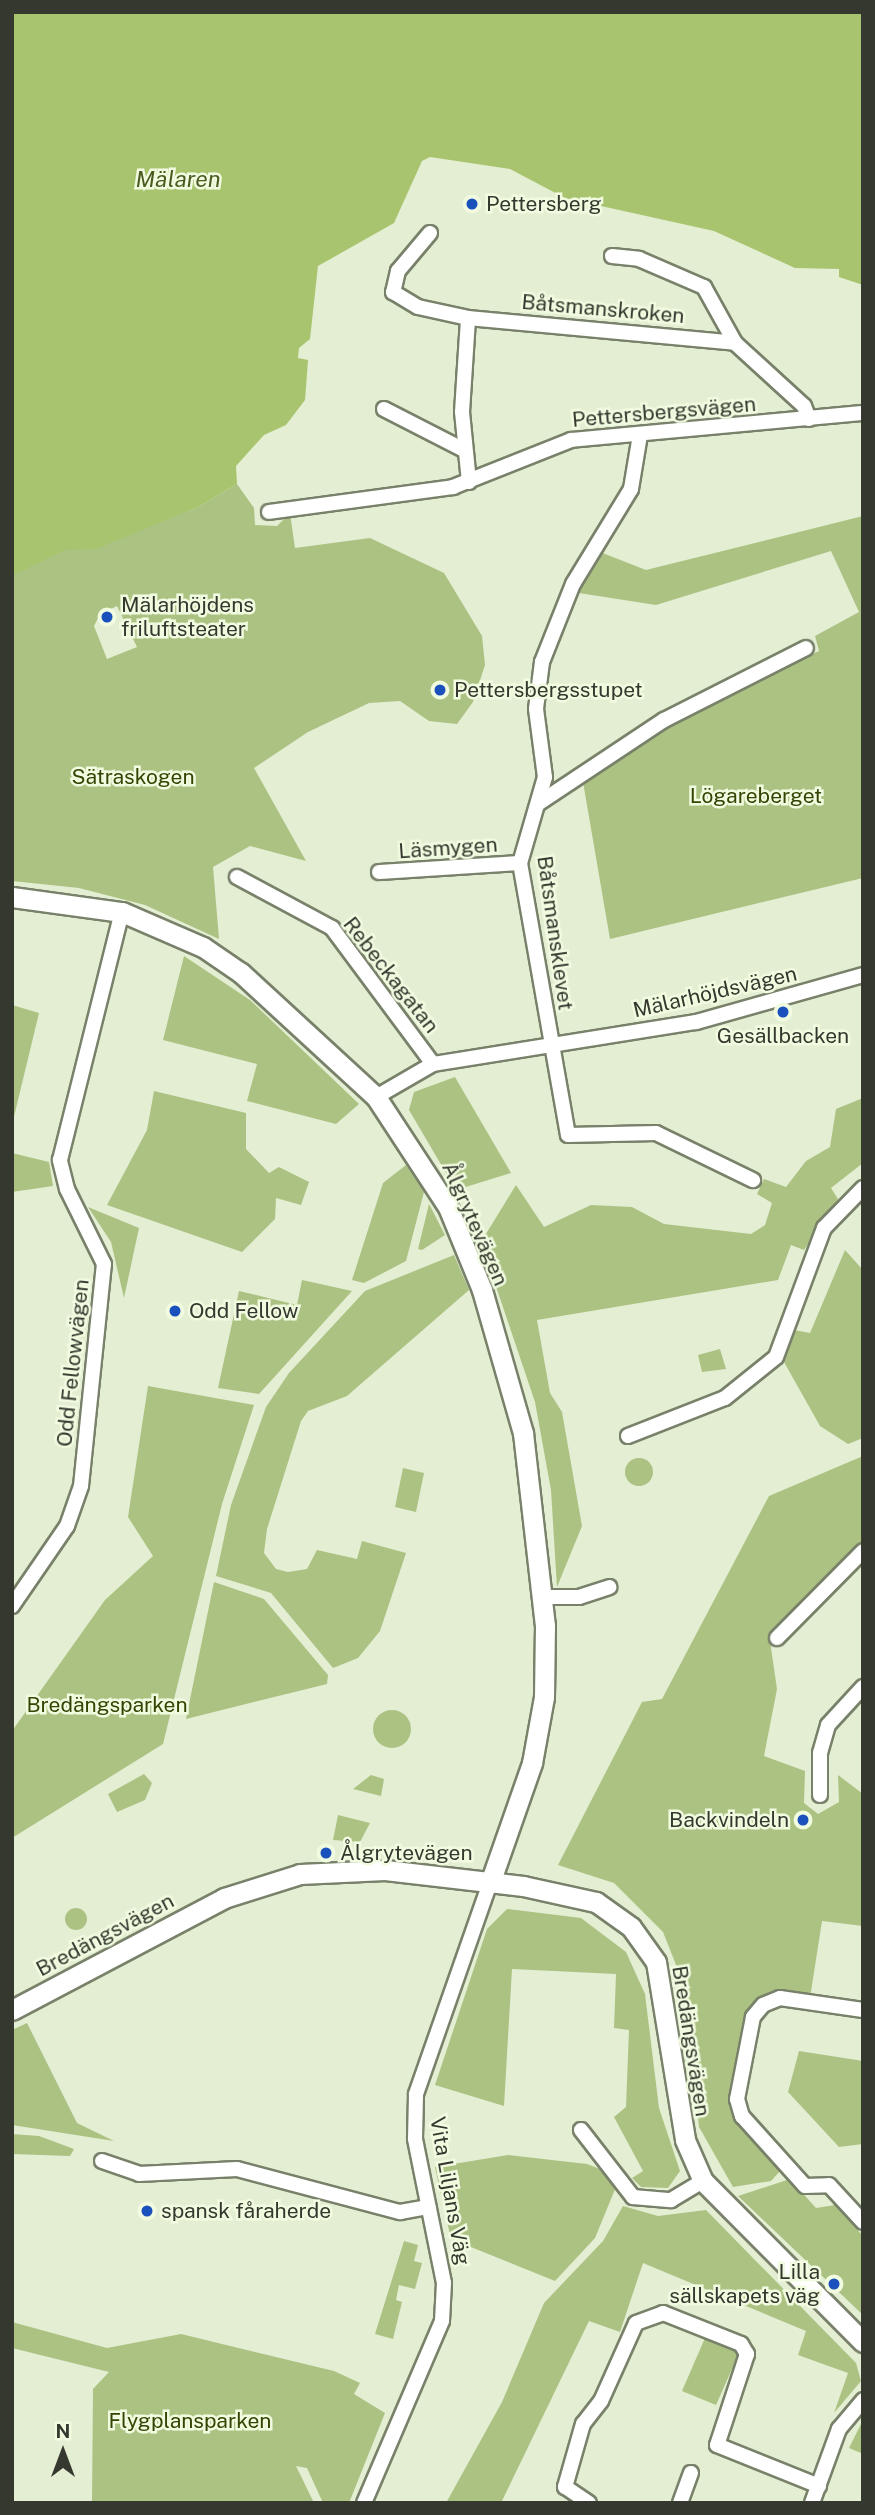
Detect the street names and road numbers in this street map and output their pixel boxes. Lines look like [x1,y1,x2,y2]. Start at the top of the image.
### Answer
street label: Båtsmanskroken [521,289,685,329]
street label: Pettersbergsvägen [571,391,757,433]
street label: Läsmygen [398,832,498,864]
street label: Båtsmansklevet [532,854,578,1012]
street label: Rebeckagatan [338,912,444,1038]
street label: Mälarhöjdsvägen [631,961,799,1023]
street label: Ålgrytevägen [437,1158,513,1290]
street label: Odd Fellowvägen [52,1278,94,1448]
street label: Bredängsvägen [32,1888,178,1982]
street label: Bredängsvägen [667,1964,715,2118]
street label: Vita Liljans Väg [425,2115,475,2267]

